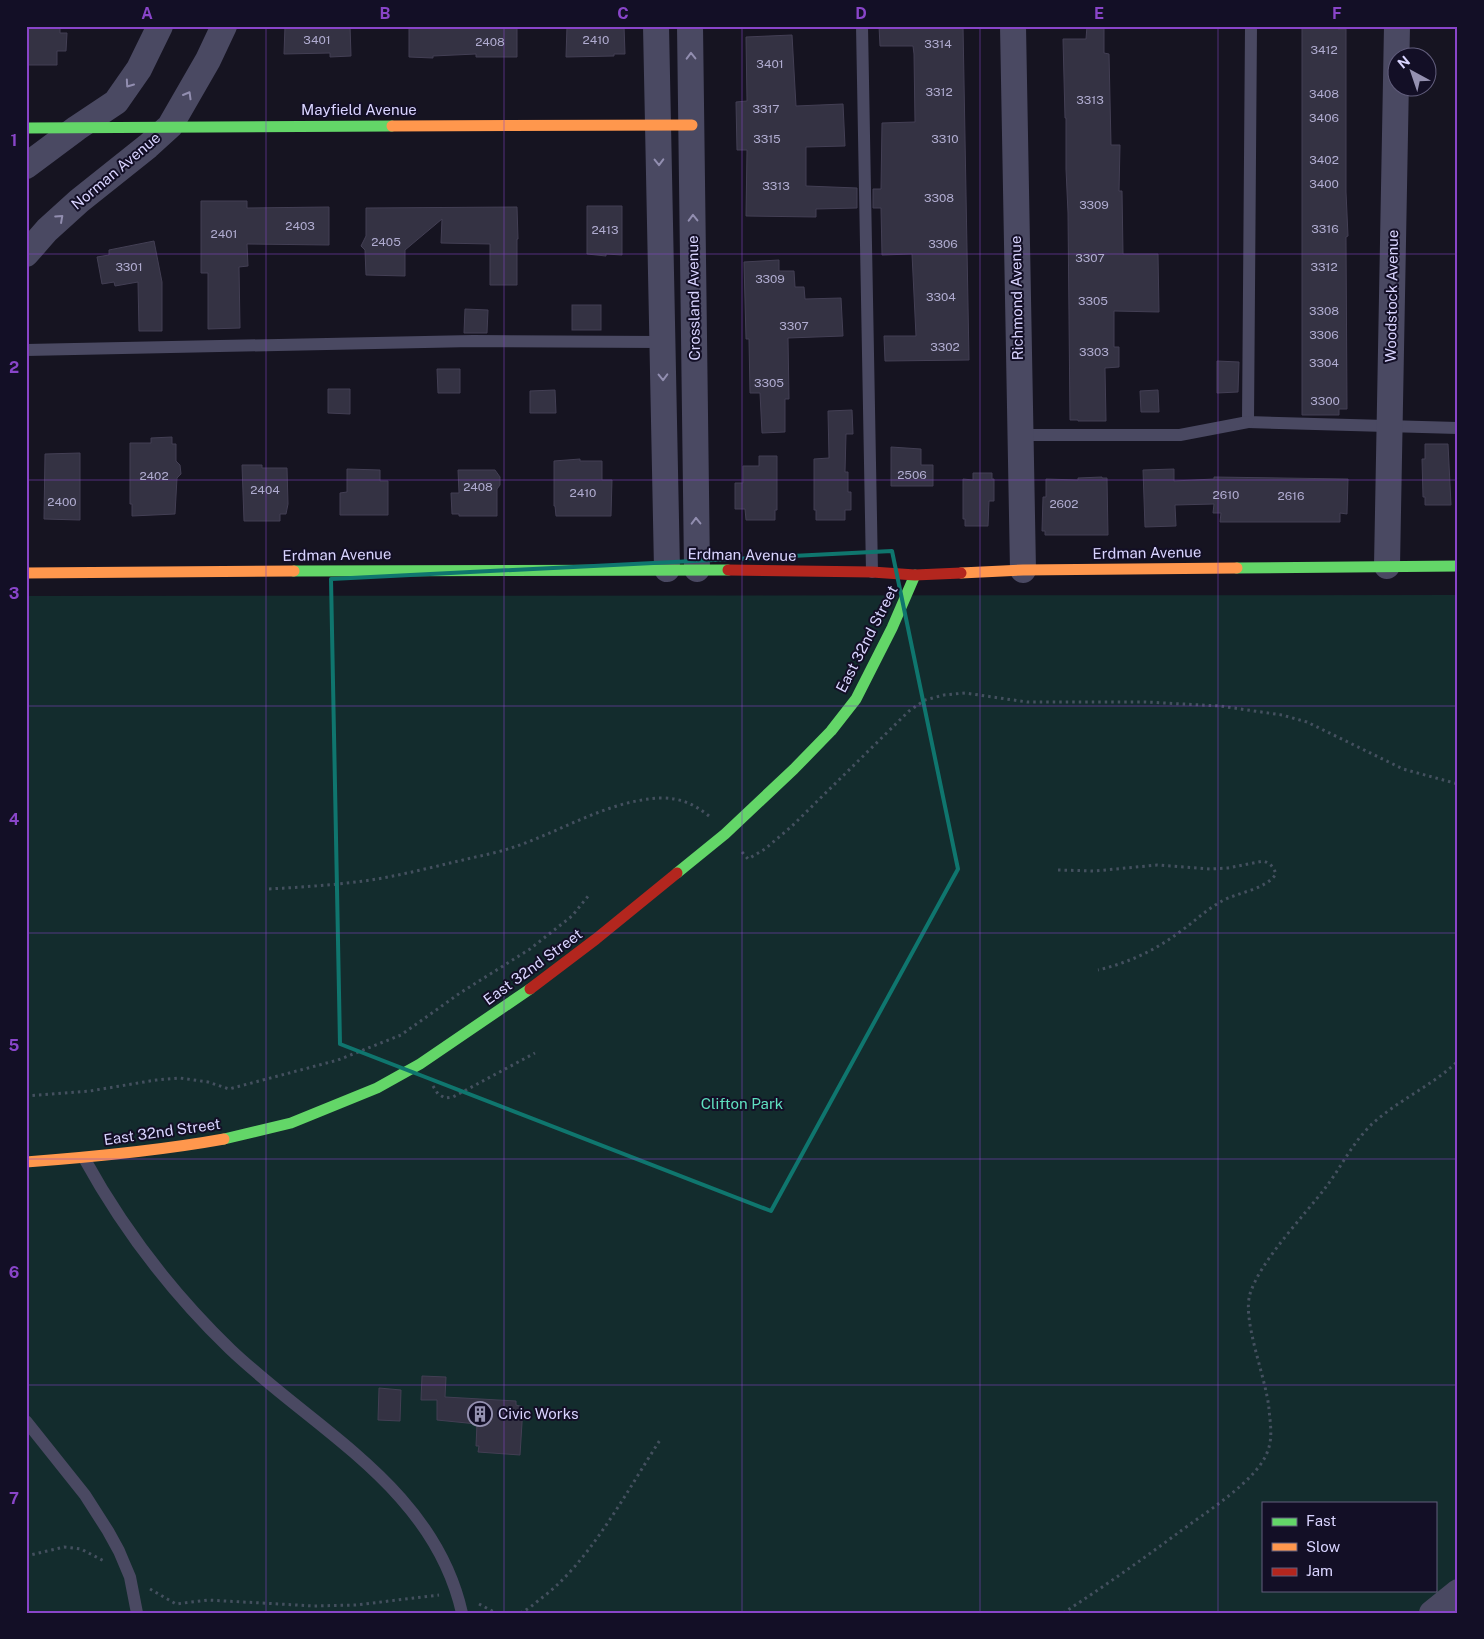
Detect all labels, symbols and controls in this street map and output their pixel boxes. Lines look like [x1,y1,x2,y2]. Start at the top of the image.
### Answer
text: A [141,4,153,23]
text: B [380,4,391,23]
text: C [617,4,629,23]
text: D [855,4,867,23]
text: E [1094,4,1104,23]
text: F [1332,4,1342,23]
house number: 3401 [303,33,331,47]
house number: 2410 [583,33,609,47]
house number: 2408 [475,35,505,49]
house number: 3314 [924,37,952,51]
house number: 3412 [1310,43,1338,57]
north arrow [1386,48,1436,98]
one-way arrow [685,52,696,60]
text: N [1394,52,1413,72]
house number: 3401 [756,57,784,71]
one-way arrow [126,79,135,88]
house number: 3312 [925,85,953,99]
house number: 3408 [1309,87,1339,101]
one-way arrow [182,91,192,100]
house number: 3313 [1076,93,1104,107]
street label: Mayfield Avenue [301,101,417,118]
house number: 3317 [752,102,780,116]
house number: 3406 [1309,111,1339,125]
street label: Norman Avenue [68,129,164,213]
text: 1 [11,131,17,150]
house number: 3315 [753,132,781,146]
house number: 3310 [931,132,959,146]
house number: 3402 [1309,153,1339,167]
one-way arrow [653,159,664,167]
house number: 3400 [1309,177,1339,191]
house number: 3313 [762,179,790,193]
house number: 3308 [924,191,954,205]
house number: 3309 [1079,198,1109,212]
one-way arrow [688,214,698,222]
one-way arrow [54,215,63,224]
house number: 2403 [285,219,315,233]
house number: 3316 [1311,222,1339,236]
house number: 2413 [591,223,619,237]
house number: 2401 [211,227,237,241]
street label: Woodstock Avenue [1382,229,1401,362]
house number: 2405 [371,235,401,249]
street label: Crossland Avenue [684,235,703,361]
street label: Richmond Avenue [1007,236,1026,360]
house number: 3306 [928,237,958,251]
house number: 3307 [1075,251,1105,265]
house number: 3301 [115,260,143,274]
house number: 3312 [1310,260,1338,274]
house number: 3309 [755,272,785,286]
house number: 3304 [926,290,956,304]
house number: 3305 [1078,294,1108,308]
house number: 3308 [1309,304,1339,318]
house number: 3307 [779,319,809,333]
house number: 3306 [1309,328,1339,342]
house number: 3302 [930,340,960,354]
house number: 3303 [1079,345,1109,359]
house number: 3304 [1309,356,1339,370]
text: 2 [9,358,19,377]
one-way arrow [658,374,668,382]
house number: 3305 [754,376,784,390]
house number: 3300 [1310,394,1340,408]
house number: 2506 [897,468,927,482]
house number: 2402 [139,469,169,483]
house number: 2408 [463,480,493,494]
house number: 2404 [250,483,280,497]
house number: 2410 [570,486,596,500]
house number: 2610 [1213,488,1239,502]
house number: 2616 [1278,489,1304,503]
house number: 2400 [47,495,77,509]
house number: 2602 [1049,497,1079,511]
one-way arrow [691,516,701,524]
street label: Erdman Avenue [1092,543,1202,562]
street label: Erdman Avenue [282,545,392,564]
street label: Erdman Avenue [687,545,797,564]
street label: East 32nd Street [832,582,901,695]
text: 3 [9,584,19,603]
text: 4 [9,810,20,829]
street label: East 32nd Street [480,925,585,1008]
text: 5 [9,1036,20,1055]
park label: Clifton Park [701,1095,783,1112]
street label: East 32nd Street [102,1115,222,1148]
text: 6 [9,1263,19,1282]
building icon: Civic Works [467,1401,493,1427]
place label: Civic Works [498,1405,578,1422]
text: 7 [9,1489,19,1508]
legend [1262,1502,1436,1592]
text: Fast [1306,1512,1336,1529]
text: Slow [1306,1538,1341,1555]
text: Jam [1306,1562,1333,1579]

